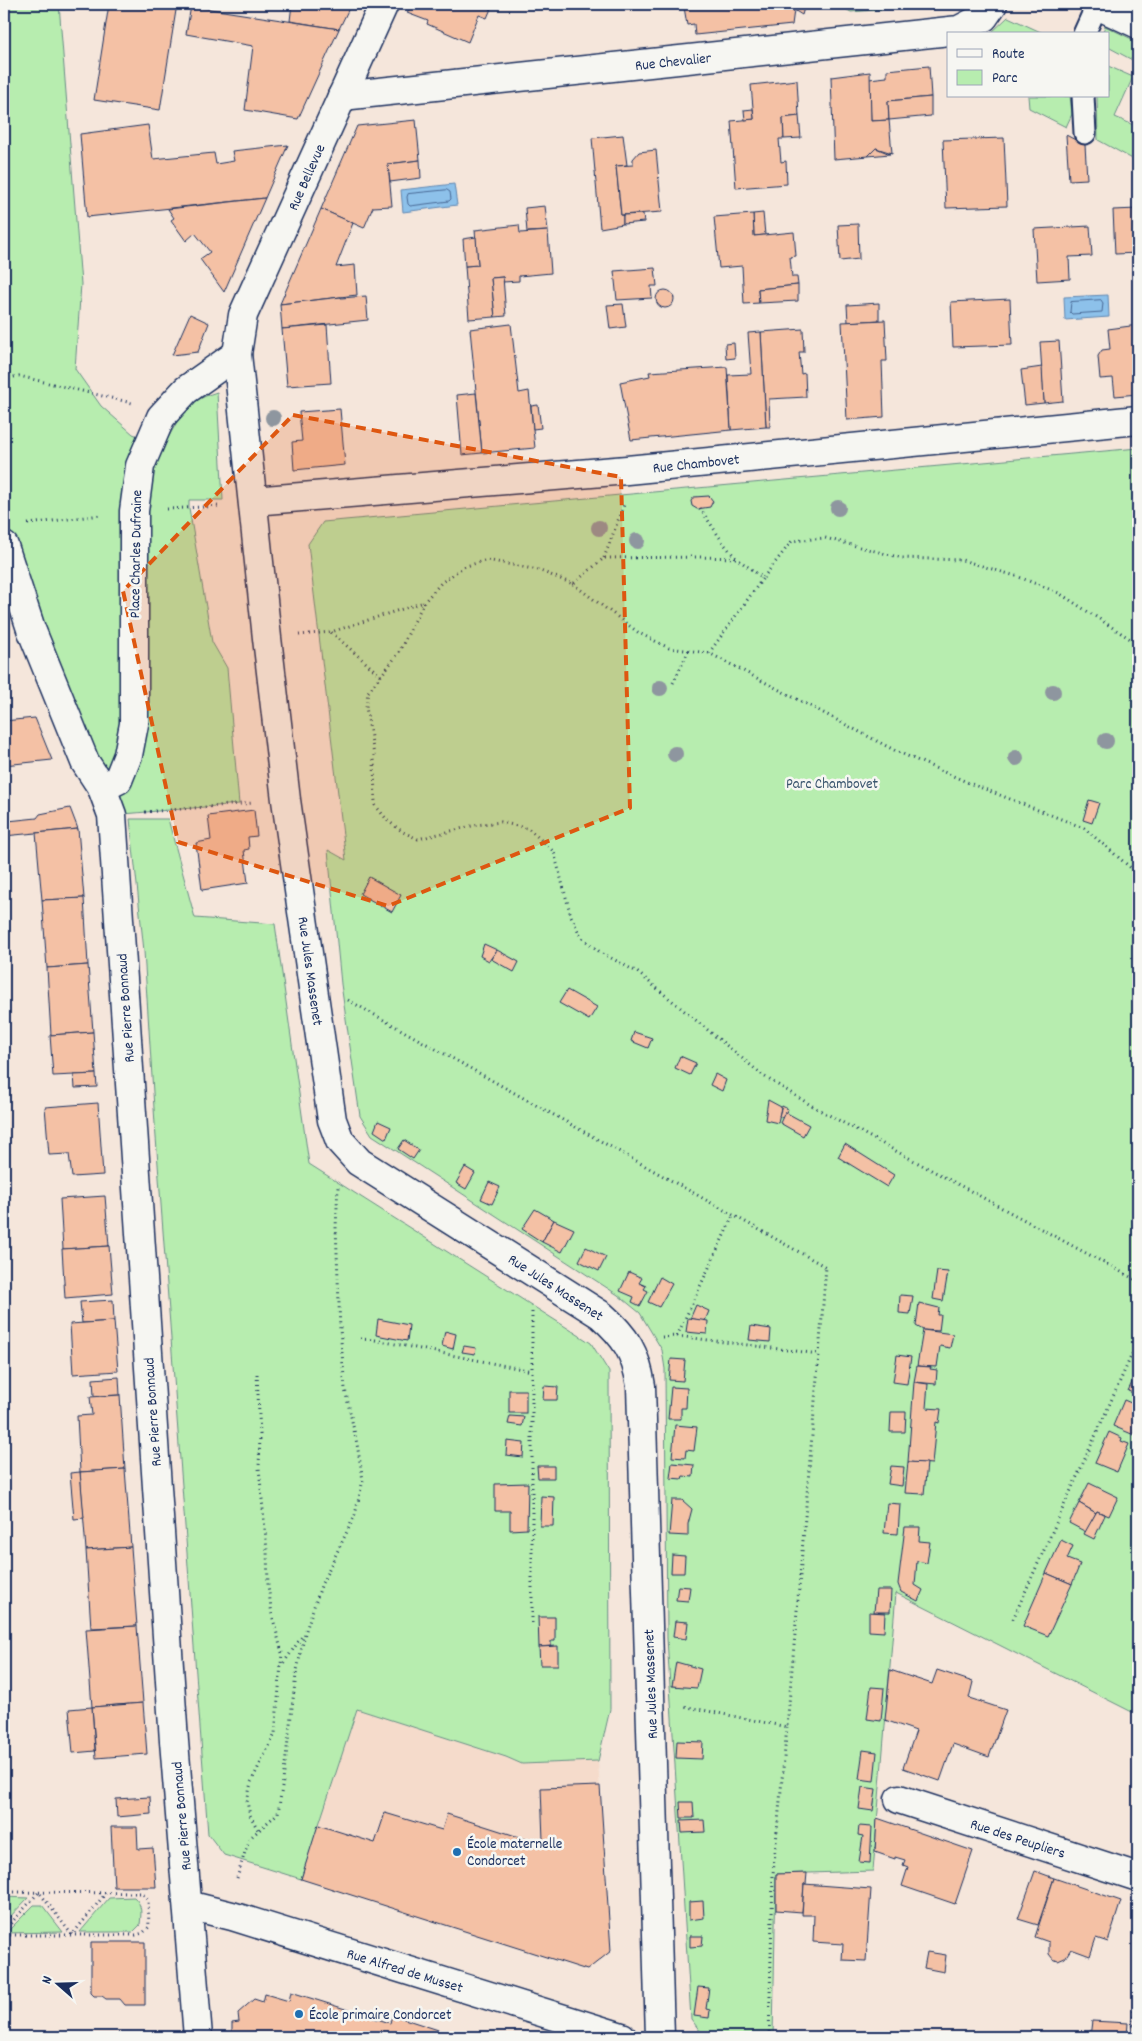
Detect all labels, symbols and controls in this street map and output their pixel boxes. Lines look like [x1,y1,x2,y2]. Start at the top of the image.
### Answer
legend [947,32,1110,98]
text: Route [992,44,1025,66]
street label: Rue Chevalier [634,48,713,78]
text: Parc [992,68,1017,90]
street label: Rue Bellevue [283,141,332,215]
street label: Rue Chambovet [652,449,741,480]
street label: Place Charles Dufraine [125,489,149,619]
park label: Parc Chambovet [786,774,878,796]
street label: Rue Jules Massenet [290,915,328,1028]
street label: Rue Pierre Bonnaud [112,953,142,1063]
street label: Rue Jules Massenet [503,1250,607,1328]
street label: Rue Pierre Bonnaud [139,1357,169,1467]
street label: Rue Jules Massenet [639,1628,665,1739]
street label: Rue Pierre Bonnaud [167,1760,199,1871]
street label: Rue des Peupliers [967,1814,1068,1866]
place label: École maternelle Condorcet [467,1834,563,1873]
marker: École maternelle Condorcet [451,1846,463,1858]
street label: Rue Alfred de Musset [344,1944,466,2000]
north arrow [32,1958,82,2008]
text: N [37,1973,58,1987]
place label: École primaire Condorcet [309,2005,452,2027]
marker: École primaire Condorcet [293,2008,305,2020]

